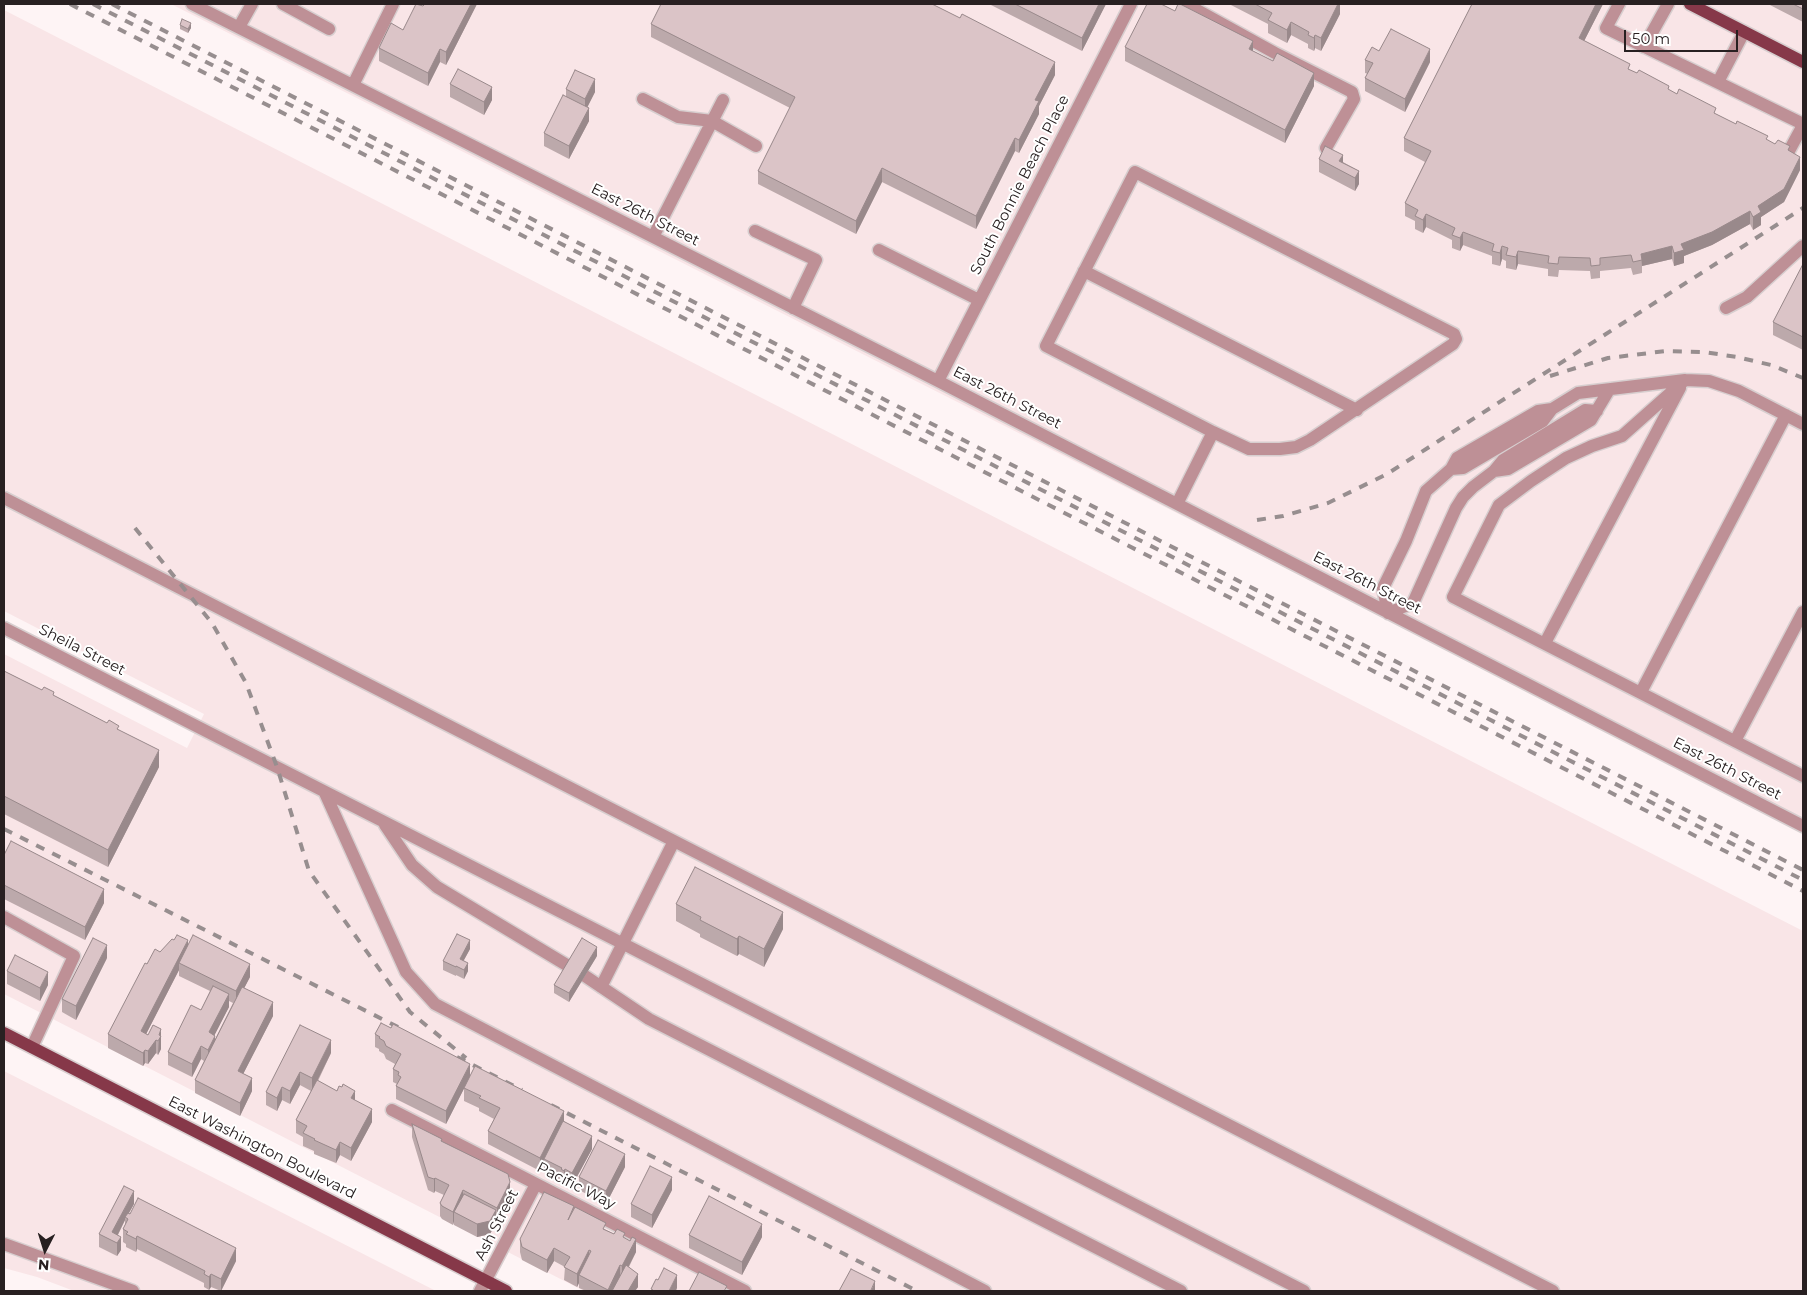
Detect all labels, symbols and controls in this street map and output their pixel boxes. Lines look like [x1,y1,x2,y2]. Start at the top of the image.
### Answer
scale bar [1627,20,1741,52]
text: 50 m [1632,29,1670,48]
street label: South Bonnie Beach Place [967,92,1073,278]
street label: East 26th Street [588,180,702,250]
street label: East 26th Street [950,363,1064,433]
street label: East 26th Street [1310,548,1424,618]
street label: Sheila Street [36,621,128,679]
street label: East 26th Street [1670,734,1784,804]
street label: East Washington Boulevard [165,1093,359,1203]
street label: Pacific Way [534,1159,618,1213]
street label: Ash Street [471,1186,523,1264]
north arrow [20,1225,70,1275]
text: N [37,1255,50,1274]

